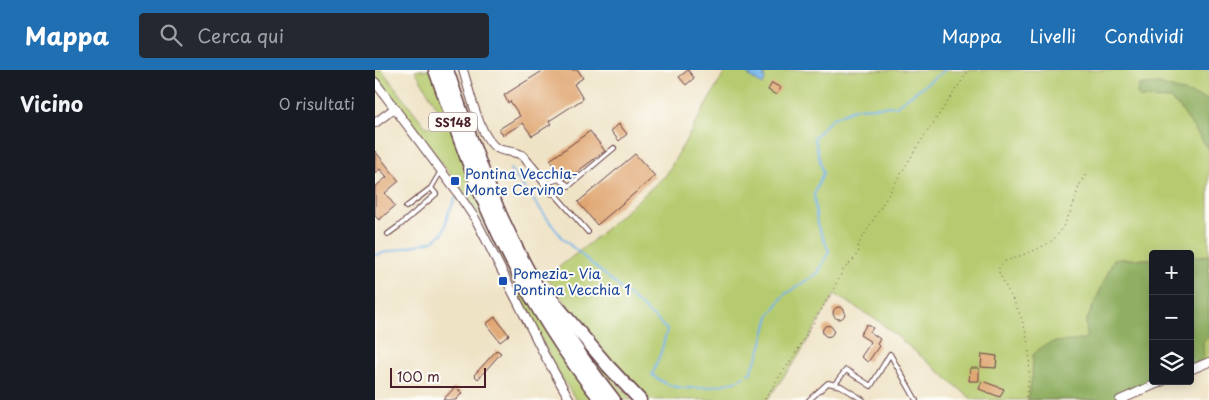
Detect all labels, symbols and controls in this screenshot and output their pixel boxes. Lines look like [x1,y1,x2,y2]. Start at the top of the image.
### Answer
search box [139,13,489,58]
text: Mappa [25,17,109,53]
icon: search [157,21,185,49]
text: Cerca qui [197,21,284,49]
text: Mappa [942,22,1002,49]
text: Livelli [1030,22,1076,49]
text: Condividi [1104,22,1184,49]
text: Vicino [20,87,83,119]
text: 0 risultati [279,91,355,115]
road number: SS148 [429,112,477,132]
place label: Pontina Vecchia- Monte Cervino [465,163,578,200]
marker: Pontina Vecchia- Monte Cervino [449,175,461,187]
map controls [1149,250,1194,385]
button: + [1149,250,1194,295]
place label: Pomezia- Via Pontina Vecchia 1 [513,263,631,300]
marker: Pomezia- Via Pontina Vecchia 1 [497,275,509,287]
button: − [1149,295,1194,340]
button: layers [1149,340,1194,385]
scale bar [390,365,486,388]
text: 100 m [397,366,440,387]

